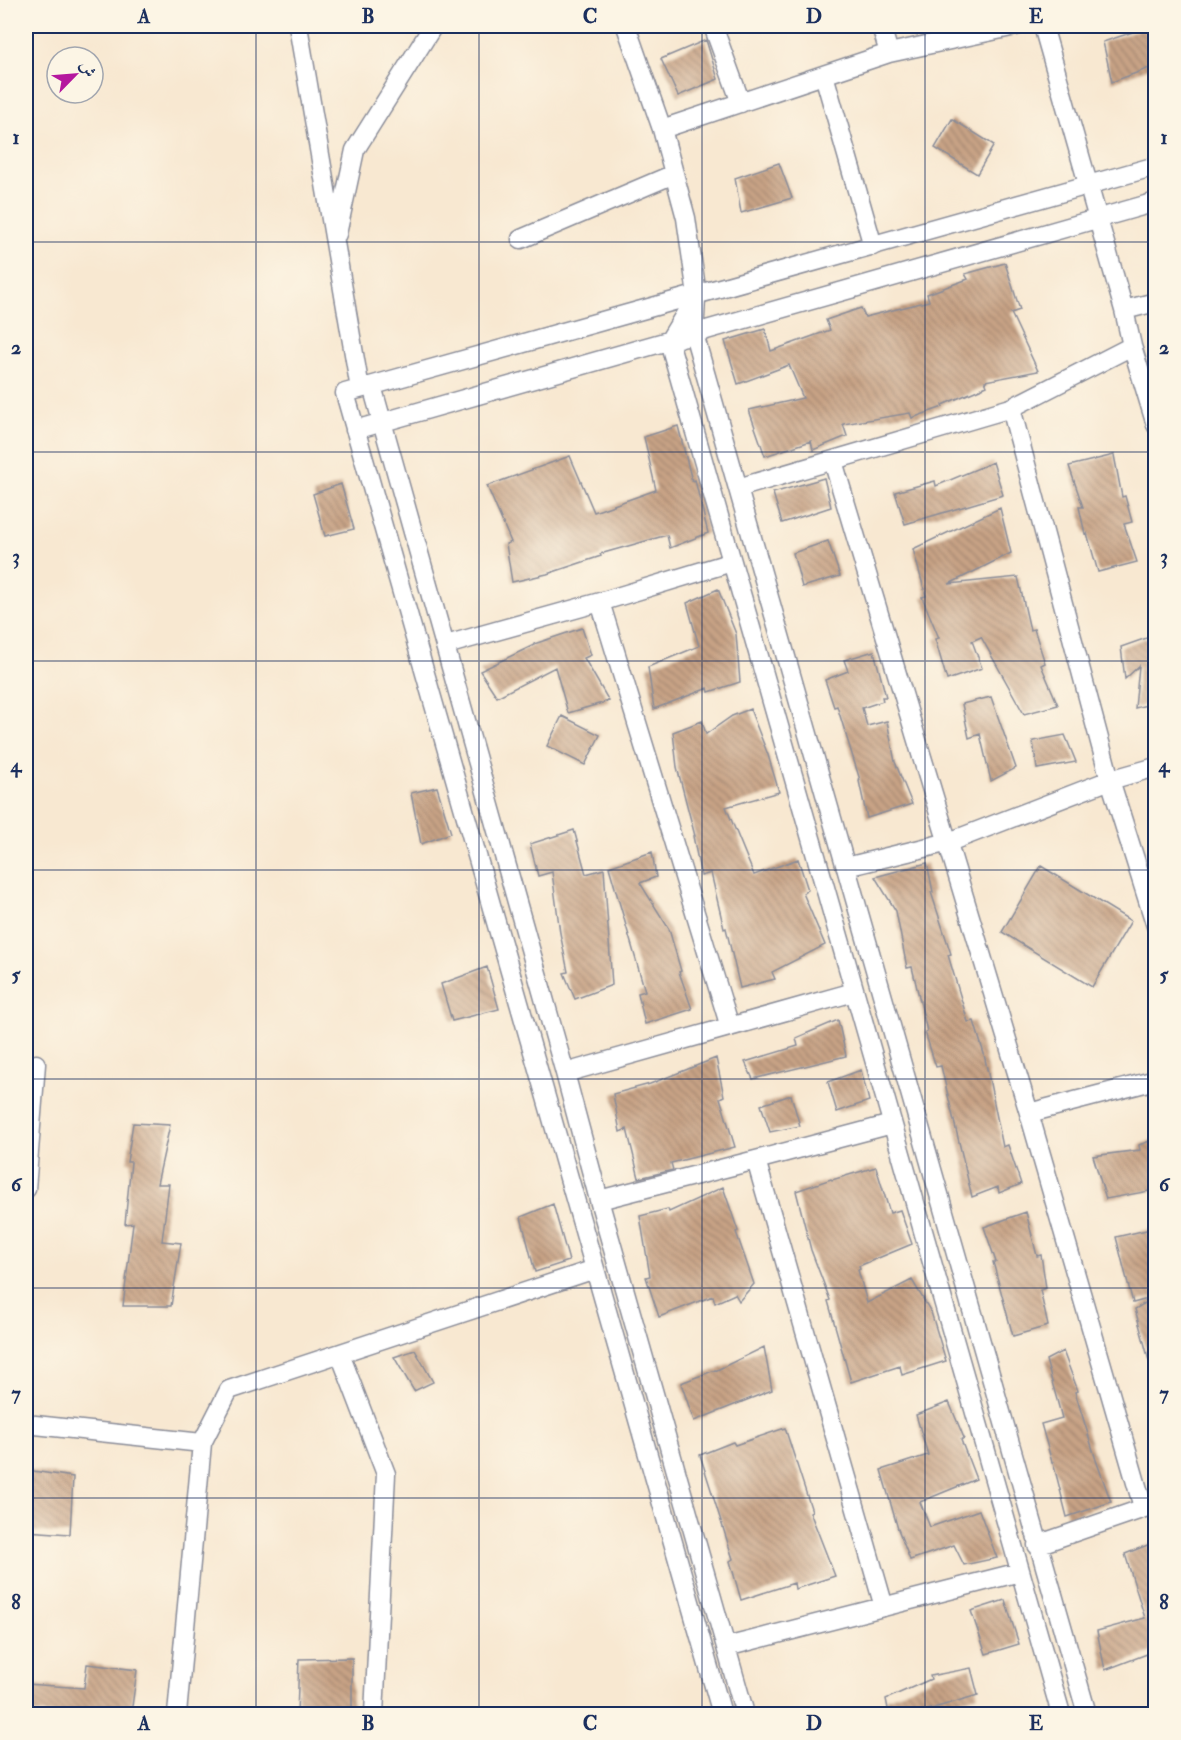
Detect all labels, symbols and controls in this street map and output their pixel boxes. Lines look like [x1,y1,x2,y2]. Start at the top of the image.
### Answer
text: A [137,4,151,29]
text: B [361,4,375,29]
text: C [583,4,597,29]
text: D [806,4,822,29]
text: E [1029,4,1044,29]
north arrow [45,45,105,105]
text: ش [75,58,100,81]
text: 1 [12,125,20,150]
text: 1 [1160,125,1168,150]
text: 2 [11,335,21,360]
text: 2 [1159,335,1169,360]
text: 3 [12,544,20,569]
text: 3 [1160,544,1168,569]
text: 4 [10,753,23,778]
text: 4 [1158,753,1171,778]
text: 5 [12,962,22,987]
text: 5 [1160,962,1170,987]
text: 6 [11,1172,23,1197]
text: 6 [1159,1172,1171,1197]
text: 7 [11,1381,21,1406]
text: 7 [1159,1381,1169,1406]
text: 8 [11,1590,21,1615]
text: 8 [1159,1590,1169,1615]
text: A [137,1711,151,1736]
text: B [361,1711,375,1736]
text: C [583,1711,597,1736]
text: D [806,1711,822,1736]
text: E [1029,1711,1044,1736]

